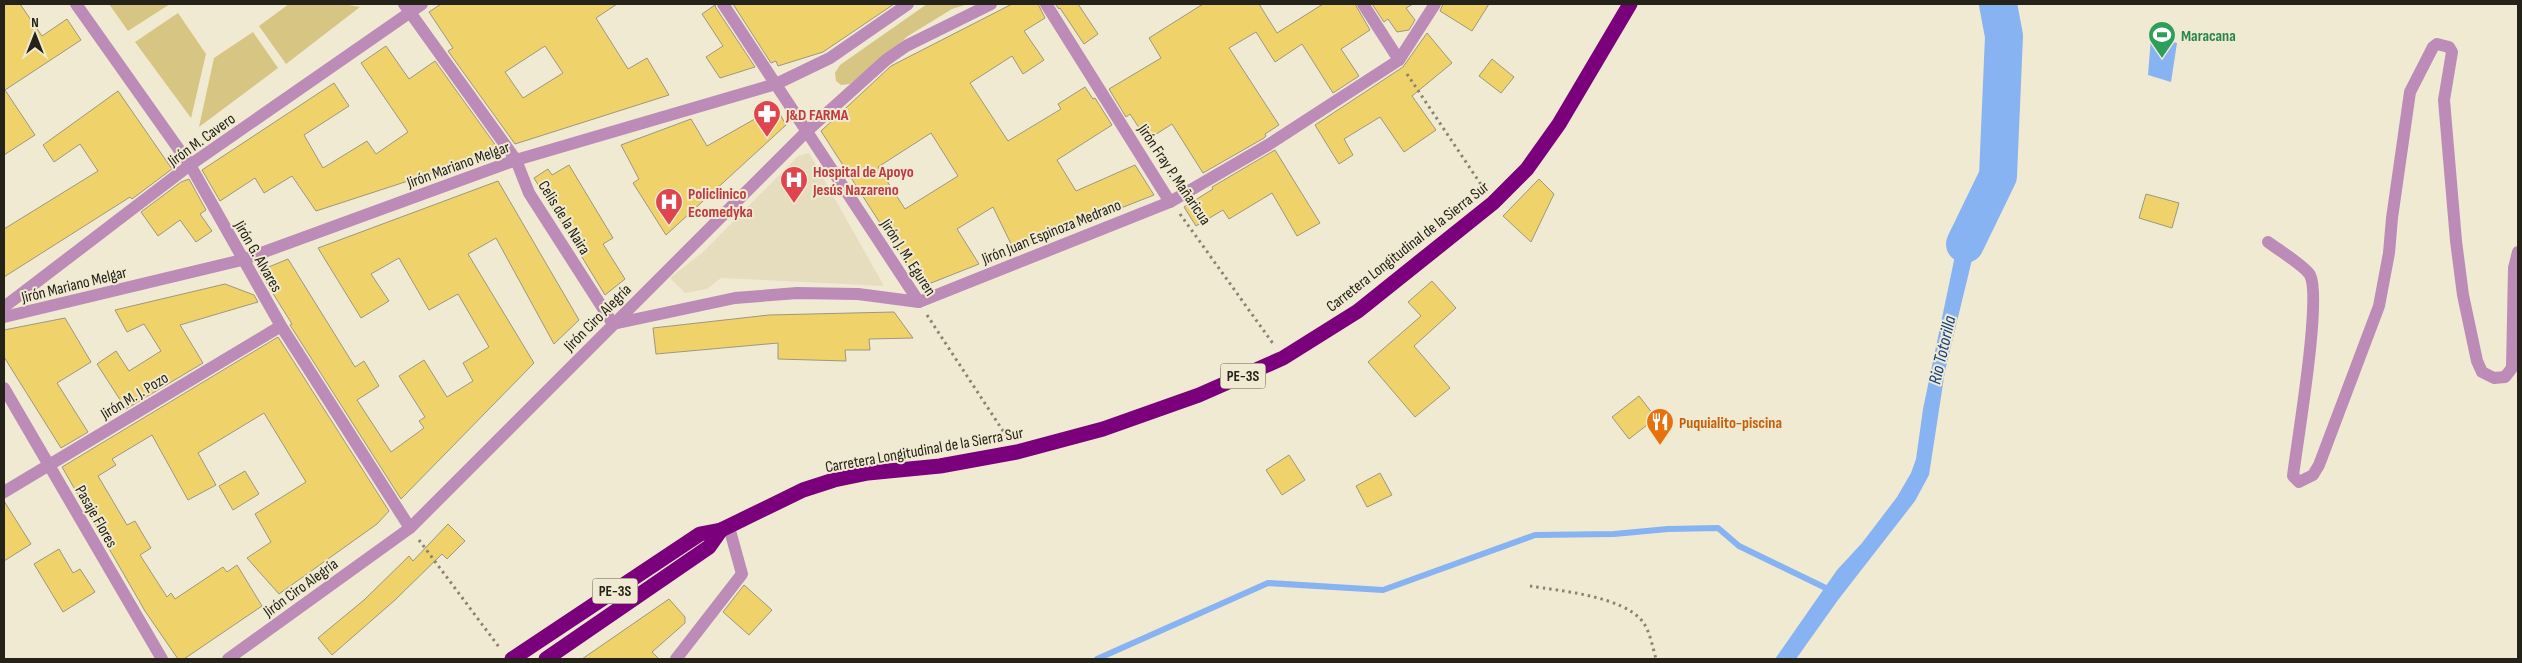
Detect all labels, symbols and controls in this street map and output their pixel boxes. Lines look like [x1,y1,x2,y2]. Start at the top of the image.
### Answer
north arrow [10,10,60,60]
text: N [31,14,39,31]
sports icon: Maracana [2147,20,2177,59]
place label: Maracana [2181,27,2236,46]
pharmacy icon: J&D FARMA [752,99,782,138]
place label: J&D FARMA [785,106,849,125]
street label: Jirón M. Cavero [164,109,239,172]
street label: Jirón Fray P. Mañaricua [1133,120,1214,229]
street label: Jirón Mariano Melgar [404,138,513,193]
place label: Hospital de Apoyo Jesús Nazareno [812,163,914,200]
hospital icon: Hospital de Apoyo Jesús Nazareno [779,165,809,204]
street label: Celis de la Naira [533,177,594,258]
street label: Carretera Longitudinal de la Sierra Sur [1323,178,1493,317]
place label: Policlinico Ecomedyka [688,185,753,222]
hospital icon: Policlinico Ecomedyka [654,187,684,226]
street label: Jirón Juan Espinoza Medrano [978,196,1124,269]
street label: Jirón J. M. Eguren [875,215,940,300]
street label: Jirón G. Alvares [229,217,286,296]
street label: Jirón Mariano Melgar [19,263,129,308]
street label: Jirón Ciro Alegría [560,280,636,356]
water label: Rio Totorilla [1924,313,1961,386]
road number: PE-3S [1220,364,1266,388]
street label: Jirón M. J. Pozo [97,369,172,424]
restaurant icon: Puquialito-piscina [1645,407,1675,446]
place label: Puquialito-piscina [1679,414,1782,433]
street label: Carretera Longitudinal de la Sierra Sur [824,424,1025,477]
street label: Pasaje Flores [70,482,121,551]
street label: Jirón Ciro Alegría [259,555,342,622]
road number: PE-3S [592,578,638,604]

